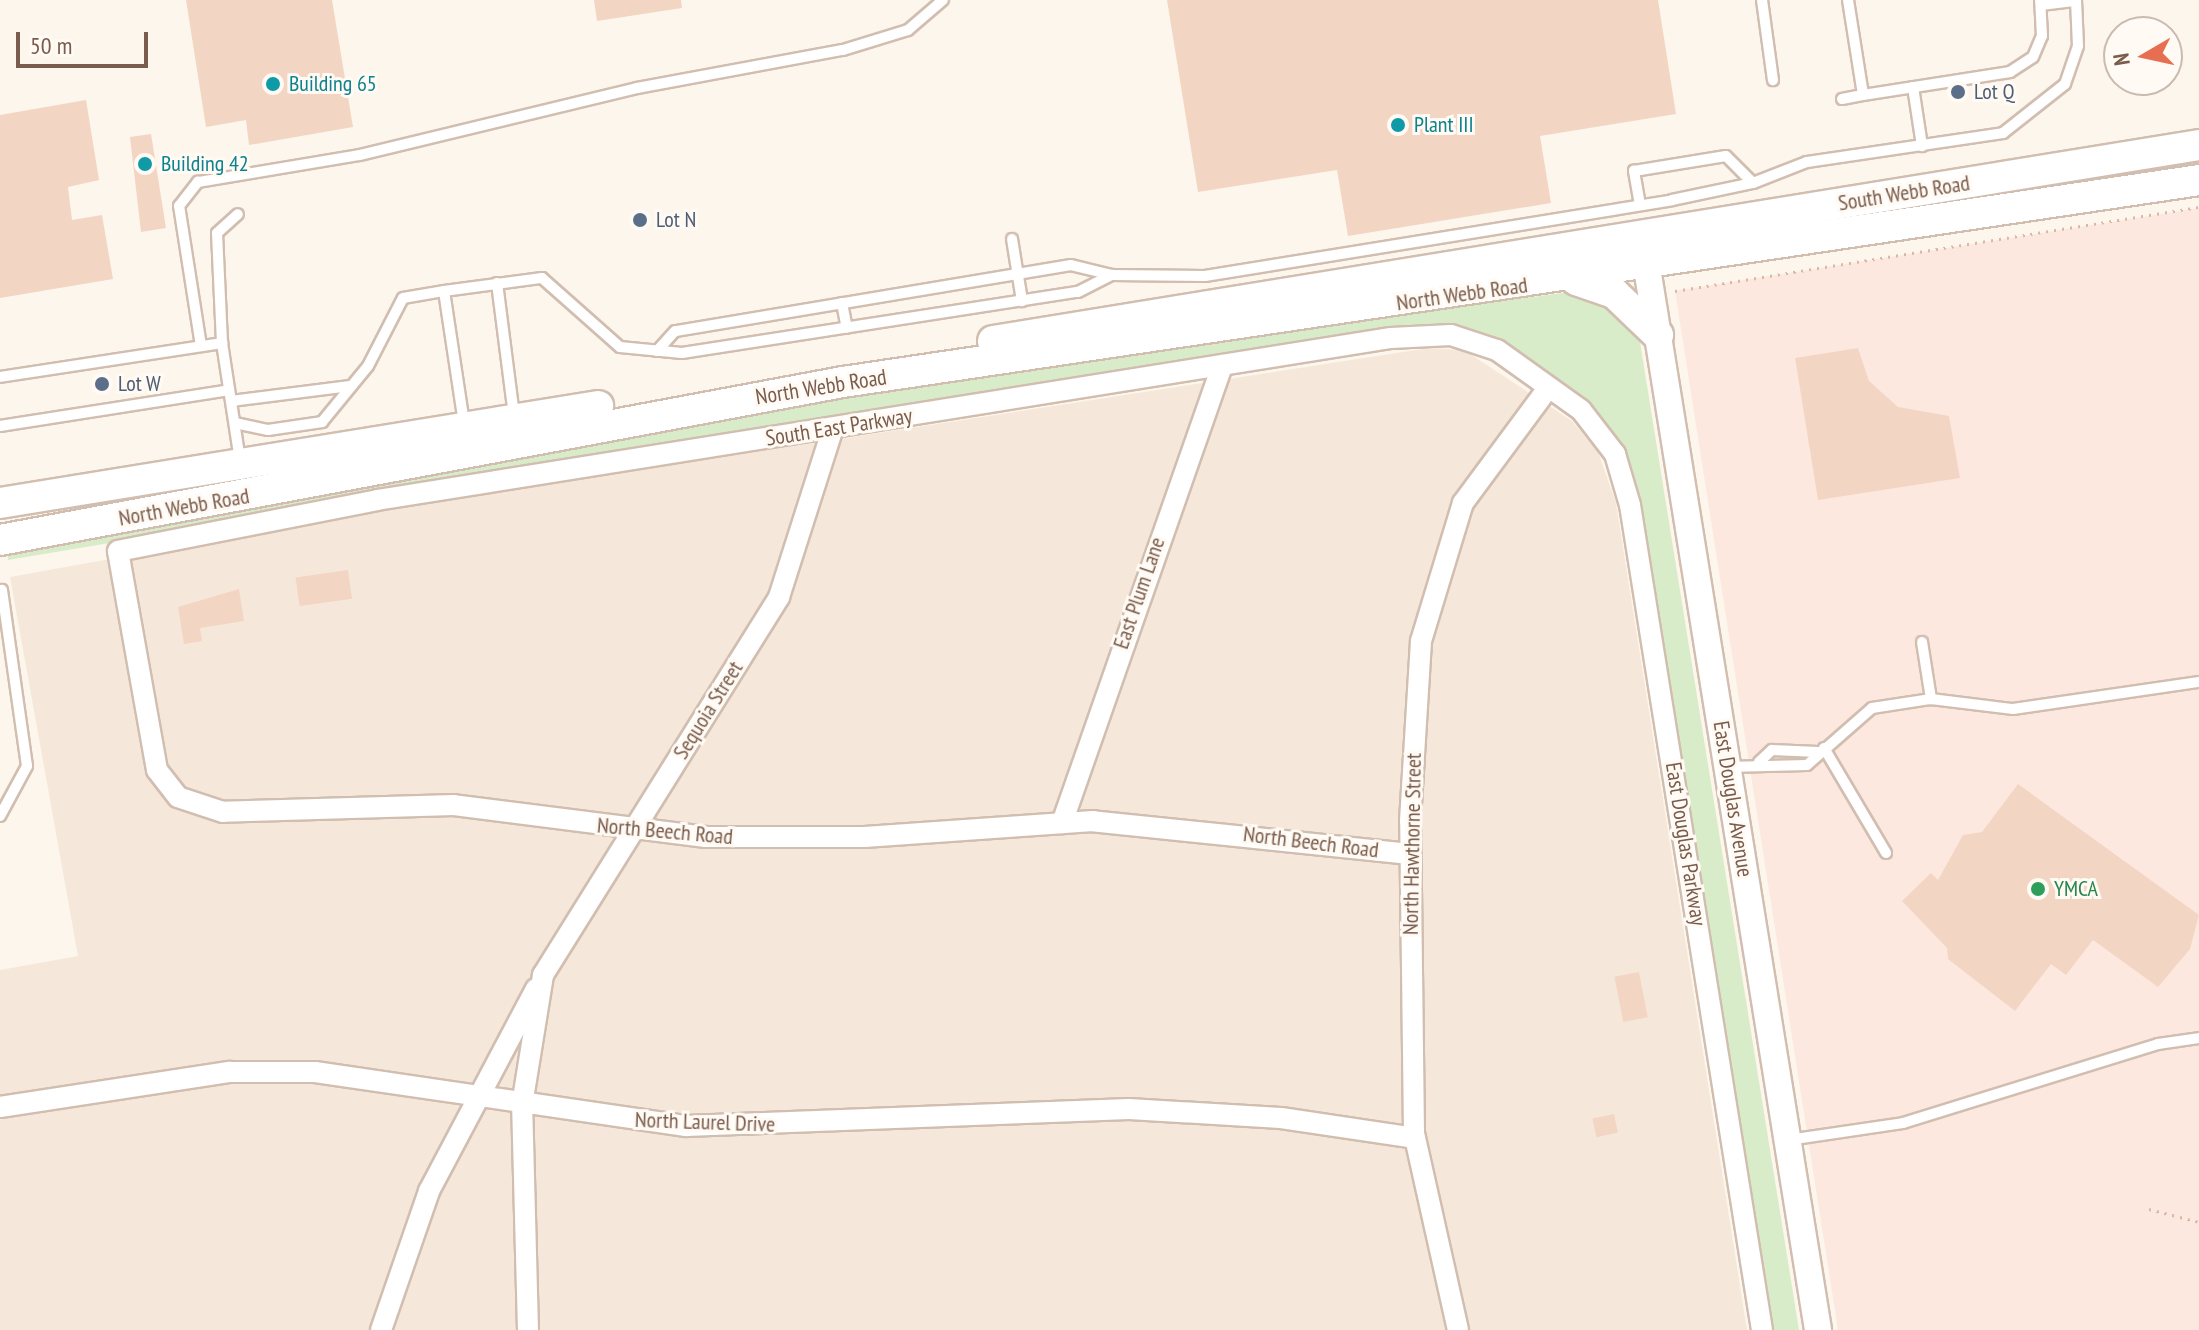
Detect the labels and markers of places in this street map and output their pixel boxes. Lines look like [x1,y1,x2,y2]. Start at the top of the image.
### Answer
place label: Building 65 [289,71,377,97]
marker: Building 65 [264,75,282,93]
place label: Lot Q [1974,79,2014,105]
marker: Lot Q [1949,83,1967,101]
place label: Plant III [1414,112,1474,138]
marker: Plant III [1389,116,1407,134]
place label: Building 42 [161,151,249,177]
marker: Building 42 [136,155,154,173]
place label: Lot N [656,207,696,233]
marker: Lot N [631,211,649,229]
place label: Lot W [118,371,161,397]
marker: Lot W [93,375,111,393]
place label: YMCA [2054,876,2098,902]
marker: YMCA [2029,880,2047,898]

